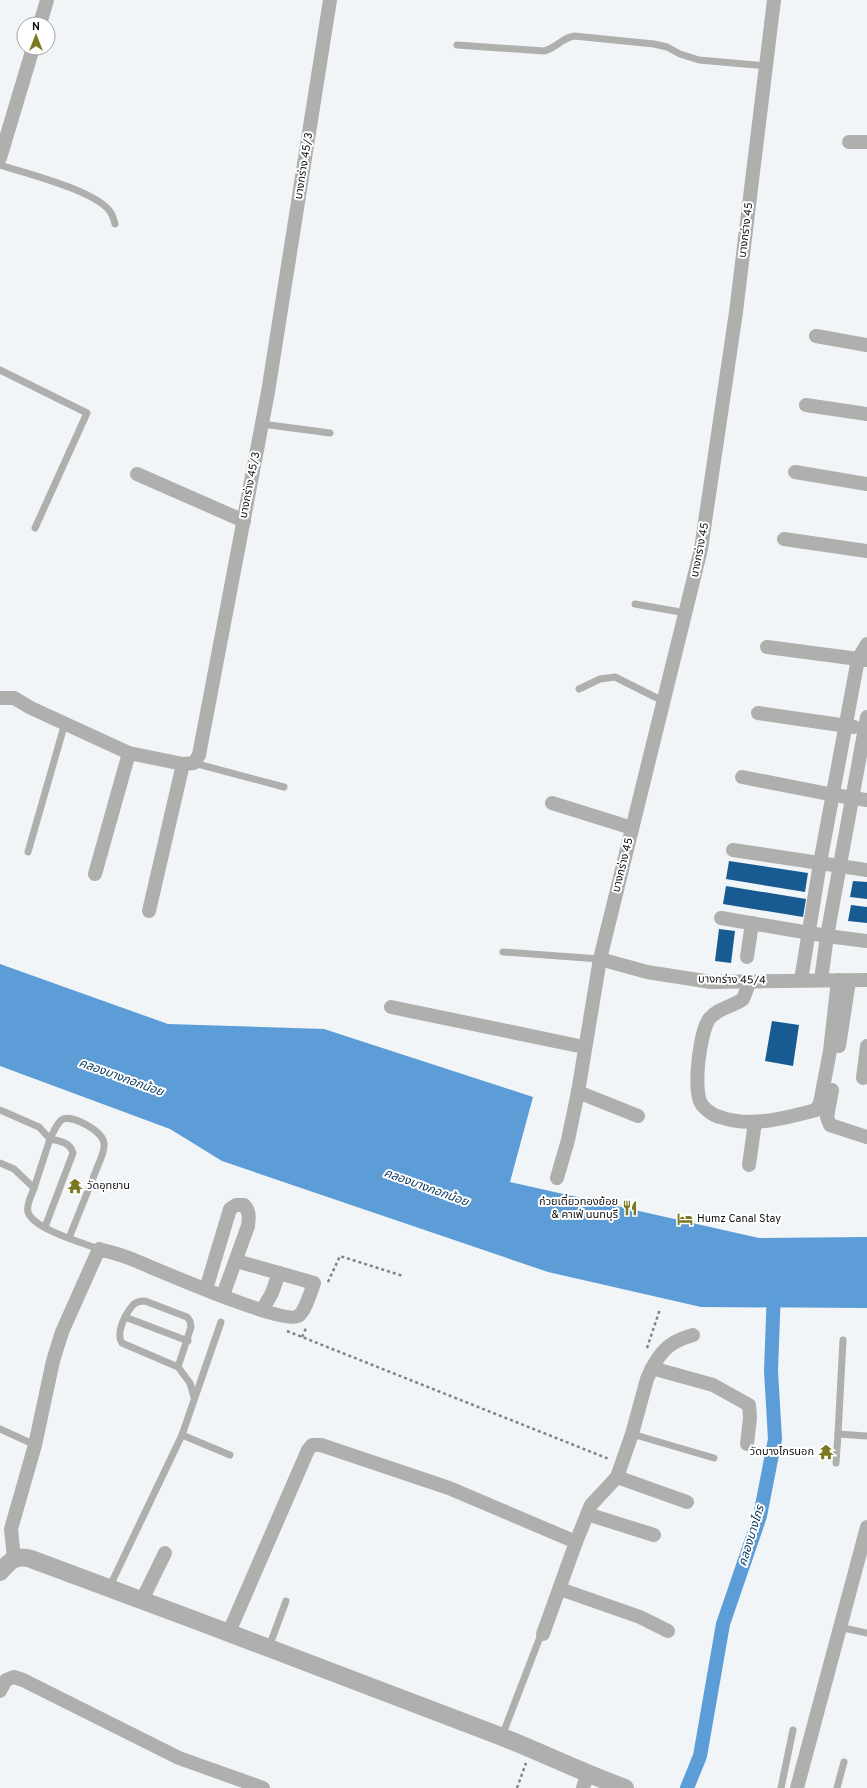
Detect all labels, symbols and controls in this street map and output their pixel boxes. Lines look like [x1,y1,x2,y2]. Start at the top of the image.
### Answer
north arrow [16,16,56,56]
text: N [32,20,40,34]
street label: บางกร่าง 45/3 [292,132,316,200]
street label: บางกร่าง 45 [736,201,756,258]
street label: บางกร่าง 45/3 [237,450,263,520]
street label: บางกร่าง 45 [688,521,712,579]
street label: บางกร่าง 45 [609,836,637,894]
street label: บางกร่าง 45/4 [698,972,766,988]
water label: คลองบางกอกน้อย [77,1055,166,1101]
water label: คลองบางกอกน้อย [382,1165,471,1211]
temple icon: วัดอุทยาน [66,1177,84,1195]
place label: วัดอุทยาน [87,1179,130,1193]
place label: ก๋วยเตี๋ยวทองย้อย & คาเฟ่ นนทบุรี [539,1193,619,1222]
restaurant icon: ก๋วยเตี๋ยวทองย้อย & คาเฟ่ นนทบุรี [621,1199,639,1217]
hotel icon: Humz Canal Stay [676,1210,694,1228]
place label: Humz Canal Stay [697,1212,781,1226]
temple icon: วัดบางไกรนอก [817,1443,835,1461]
place label: วัดบางไกรนอก [750,1445,814,1459]
water label: คลองบางไกร [735,1503,769,1568]

